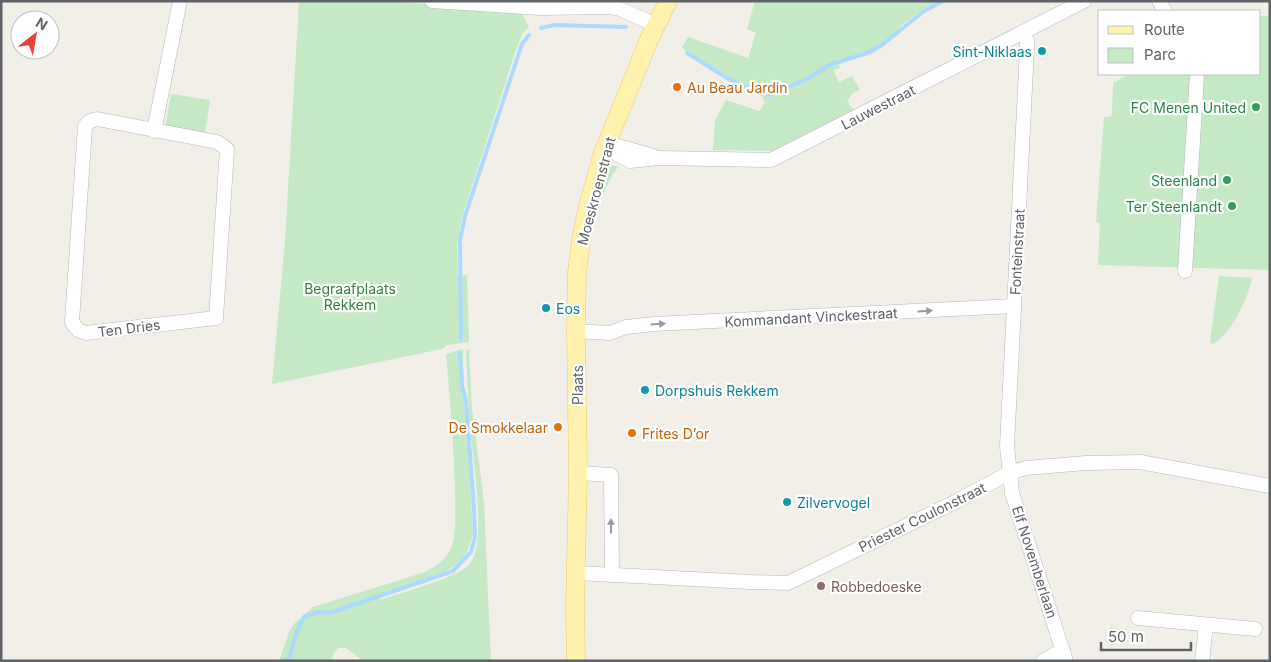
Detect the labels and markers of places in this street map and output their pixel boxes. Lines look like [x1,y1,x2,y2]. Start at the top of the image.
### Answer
place label: Sint-Niklaas [952,43,1032,60]
marker: Sint-Niklaas [1036,45,1048,57]
place label: Au Beau Jardin [687,79,788,96]
marker: Au Beau Jardin [671,81,683,93]
place label: FC Menen United [1131,99,1246,116]
marker: FC Menen United [1250,101,1262,113]
place label: Steenland [1151,172,1217,189]
marker: Steenland [1221,174,1233,186]
place label: Ter Steenlandt [1126,198,1222,215]
marker: Ter Steenlandt [1226,200,1238,212]
place label: Eos [556,300,580,317]
marker: Eos [540,302,552,314]
place label: Dorpshuis Rekkem [655,382,779,399]
marker: Dorpshuis Rekkem [639,384,651,396]
place label: De Smokkelaar [449,419,548,436]
marker: De Smokkelaar [552,421,564,433]
place label: Frites D’or [642,425,709,442]
marker: Frites D’or [626,427,638,439]
place label: Zilvervogel [797,494,870,511]
marker: Zilvervogel [781,496,793,508]
place label: Robbedoeske [831,578,922,595]
marker: Robbedoeske [815,580,827,592]

